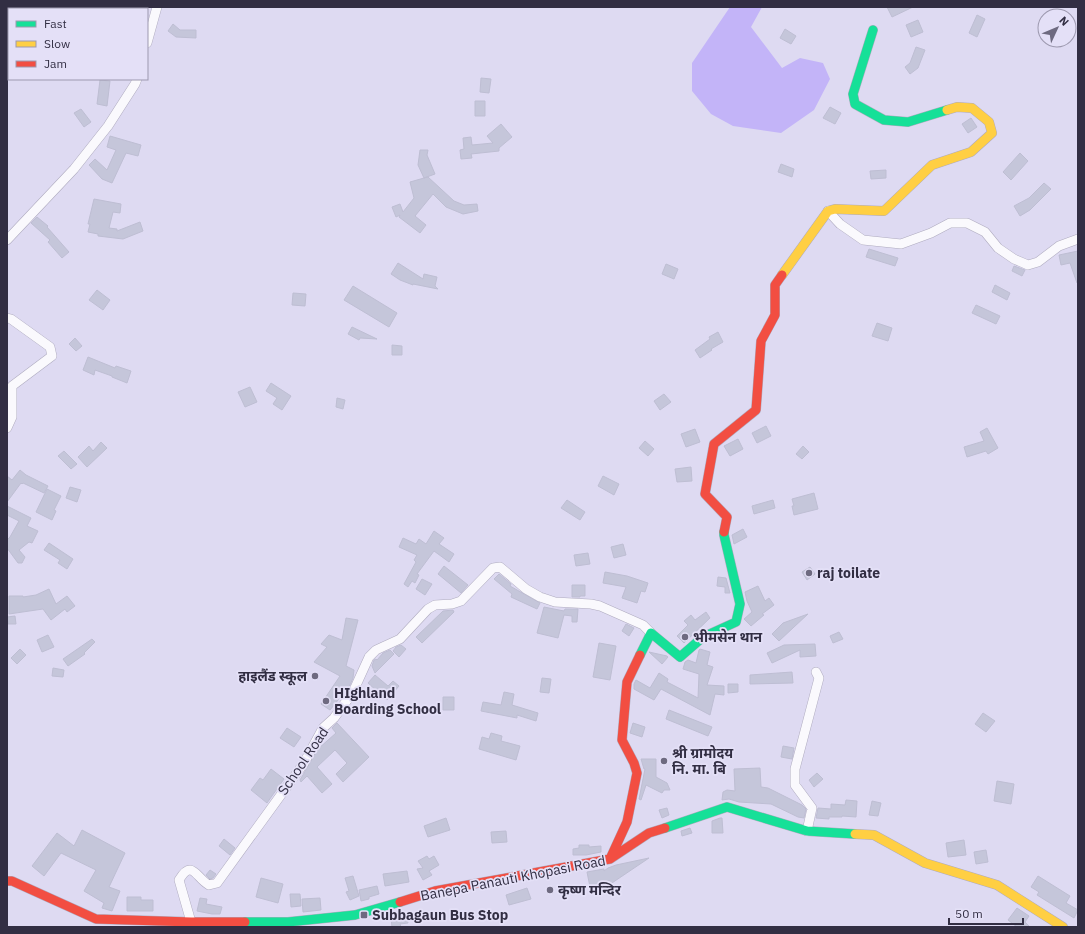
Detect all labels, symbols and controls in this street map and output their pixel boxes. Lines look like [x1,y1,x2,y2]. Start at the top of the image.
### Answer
legend [8,8,148,80]
north arrow [1037,8,1077,48]
text: N [1056,13,1072,29]
text: Fast [44,16,67,31]
text: Slow [44,36,70,51]
text: Jam [44,56,67,71]
place label: raj toilate [817,564,880,582]
marker: raj toilate [804,568,814,578]
place label: भीमसेन थान [693,628,762,646]
marker: भीमसेन थान [680,632,690,642]
place label: हाइलैंड स्कूल [238,667,308,686]
marker: हाइलैंड स्कूल [310,671,320,681]
place label: HIghland Boarding School [334,684,441,718]
marker: HIghland Boarding School [321,696,331,706]
street label: School Road [274,724,332,798]
place label: श्री ग्रामोदय नि. मा. बि [672,744,734,778]
marker: श्री ग्रामोदय नि. मा. बि [659,756,669,766]
street label: Banepa Panauti Khopasi Road [419,851,607,905]
place label: कृष्ण मन्दिर [558,881,622,900]
marker: कृष्ण मन्दिर [545,885,555,895]
scale bar [949,900,1023,926]
place label: Subbagaun Bus Stop [372,906,508,924]
text: 50 m [955,906,983,921]
marker: Subbagaun Bus Stop [359,910,369,920]

